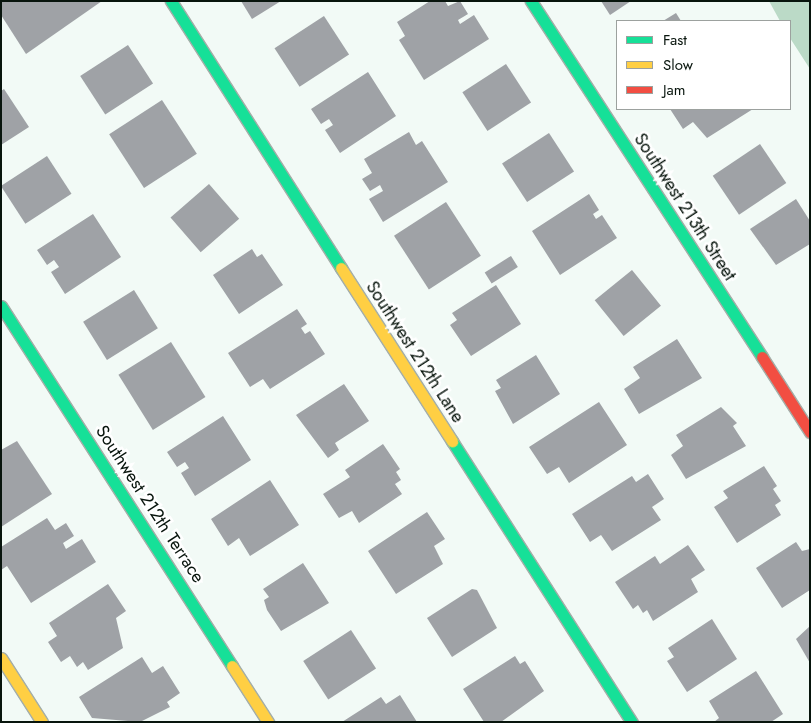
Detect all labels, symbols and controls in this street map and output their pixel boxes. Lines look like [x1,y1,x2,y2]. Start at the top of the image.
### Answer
legend [616,20,791,110]
text: Fast [663,29,687,51]
text: Slow [663,54,693,76]
text: Jam [663,79,686,101]
street label: Southwest 213th Street [629,129,741,285]
street label: Southwest 212th Lane [361,277,469,427]
street label: Southwest 212th Terrace [91,421,209,587]

